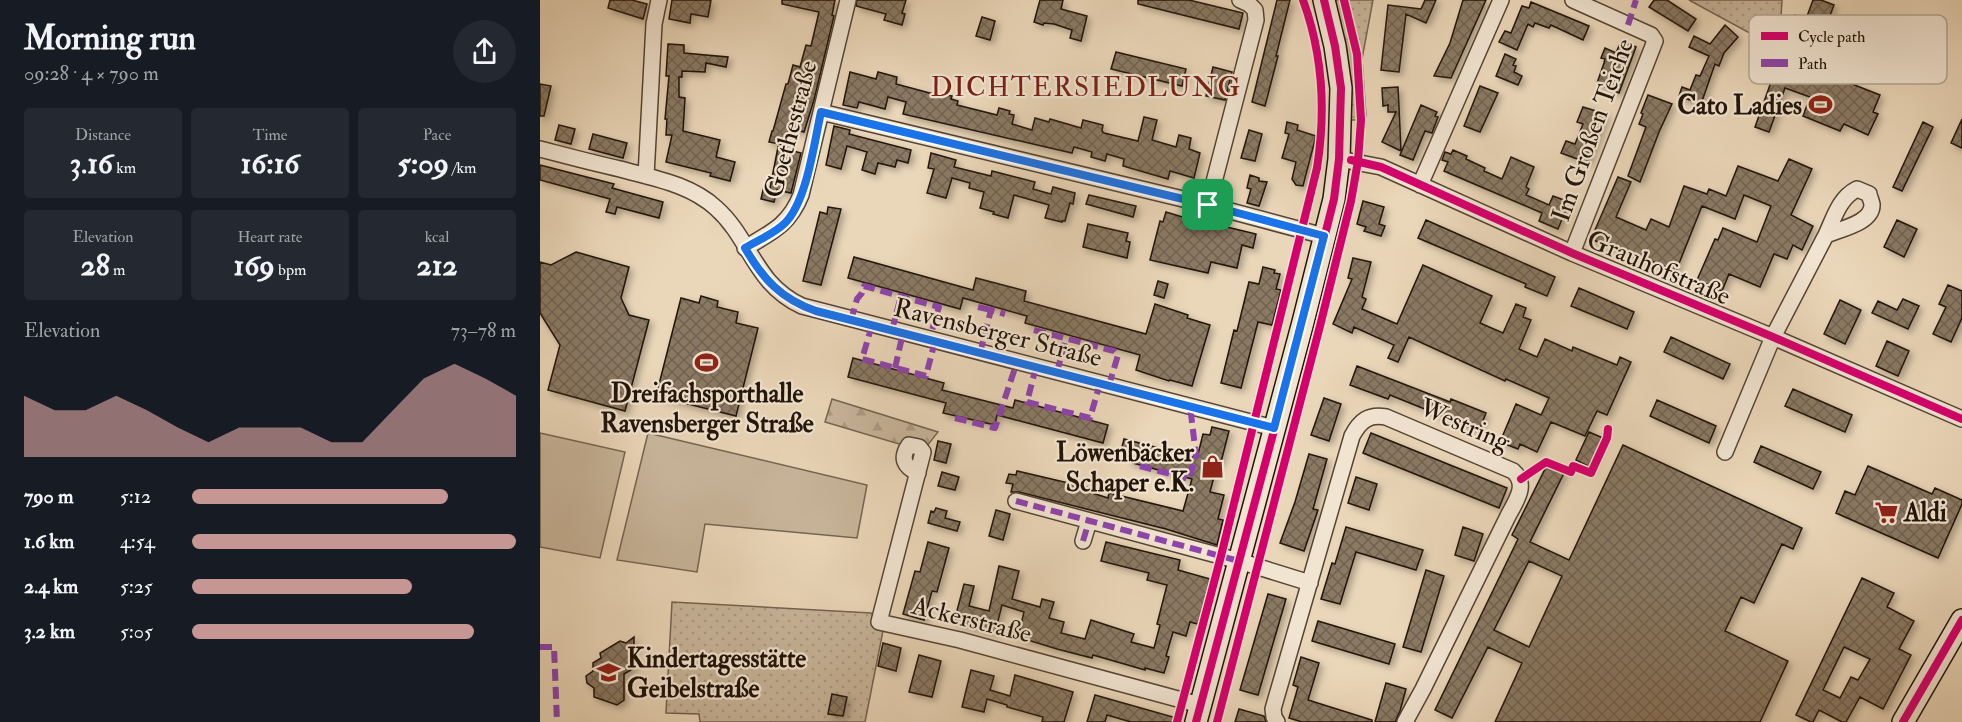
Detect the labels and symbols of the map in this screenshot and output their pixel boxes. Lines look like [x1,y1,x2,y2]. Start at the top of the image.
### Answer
legend [1749,15,1947,84]
text: Cycle path [1798,27,1866,48]
street label: Im Großen Teiche [1545,34,1641,226]
text: Path [1798,54,1828,74]
street label: Goethestraße [757,57,825,201]
district label: DICHTERSIEDLUNG [930,71,1242,104]
place label: Cato Ladies [1677,90,1802,122]
sports icon: Cato Ladies [1807,92,1833,118]
pin [1182,179,1233,230]
street label: Grauhofstraße [1582,223,1735,313]
street label: Ravensberger Straße [890,292,1105,374]
sports icon: Dreifachsporthalle Ravensberger Straße [694,349,720,375]
place label: Dreifachsporthalle Ravensberger Straße [600,378,814,441]
street label: Westring [1414,391,1516,459]
place label: Löwenbäcker Schaper e.K. [1056,437,1194,500]
shop icon: Löwenbäcker Schaper e.K. [1199,454,1225,480]
place label: Aldi [1903,497,1947,529]
supermarket icon: Aldi [1873,499,1899,525]
street label: Ackerstraße [908,589,1035,650]
place label: Kindertagesstätte Geibelstraße [627,643,806,705]
school or university icon: Kindertagesstätte Geibelstraße [596,660,622,686]

